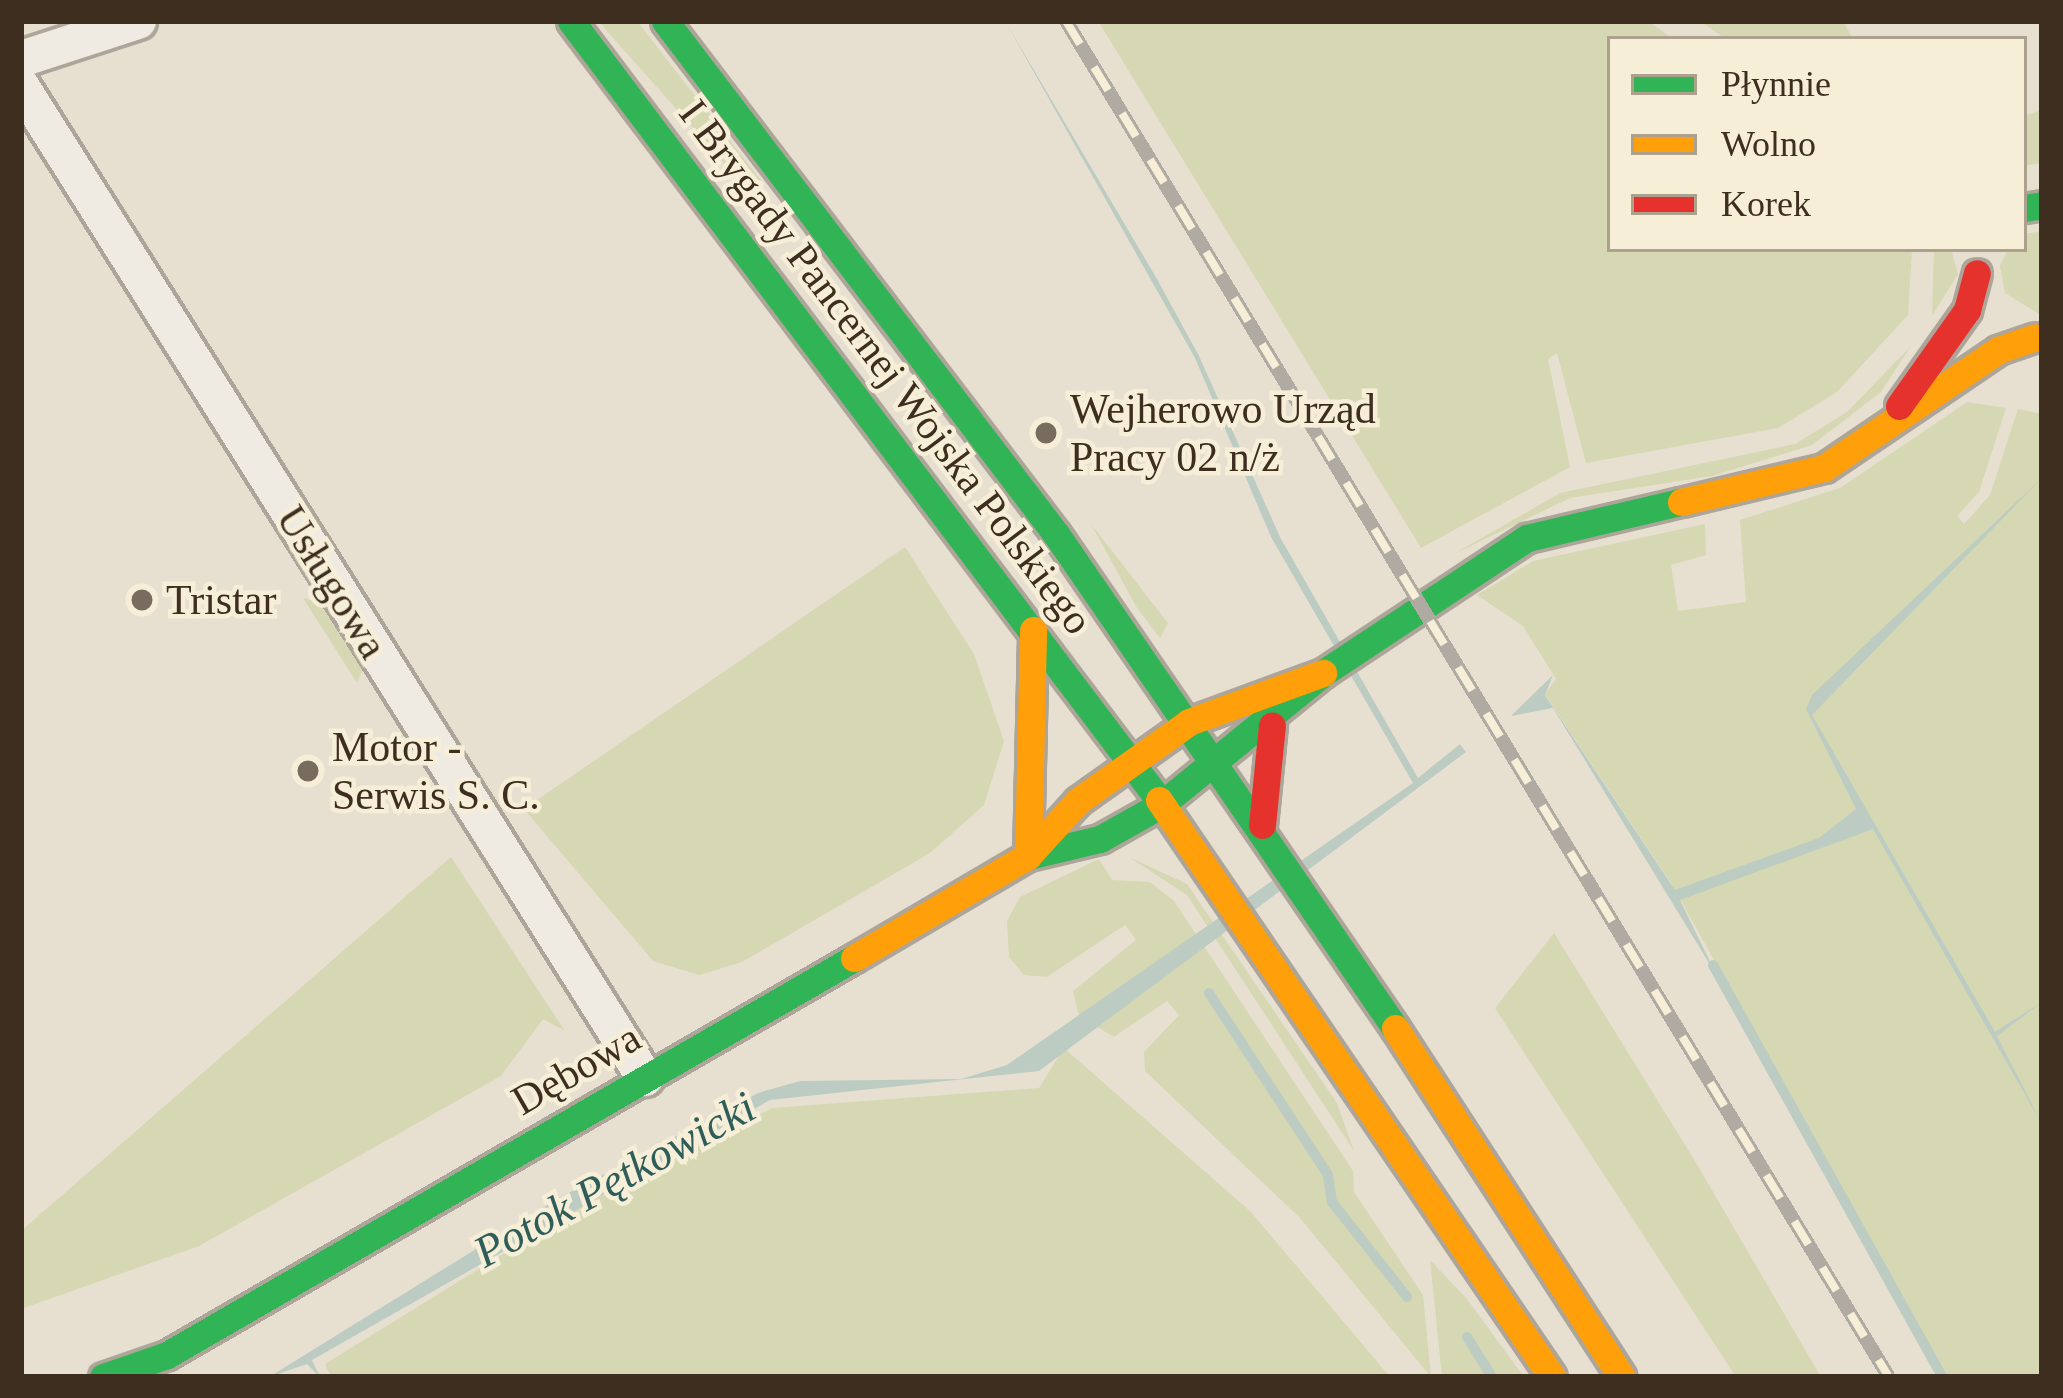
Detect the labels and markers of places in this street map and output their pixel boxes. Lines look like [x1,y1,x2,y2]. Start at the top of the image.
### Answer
place label: Wejherowo Urząd Pracy 02 n/ż [1070,384,1376,482]
marker: Wejherowo Urząd Pracy 02 n/ż [1033,420,1059,446]
place label: Tristar [166,575,276,625]
marker: Tristar [129,587,155,613]
place label: Motor - Serwis S. C. [332,722,540,820]
marker: Motor - Serwis S. C. [295,758,321,784]

